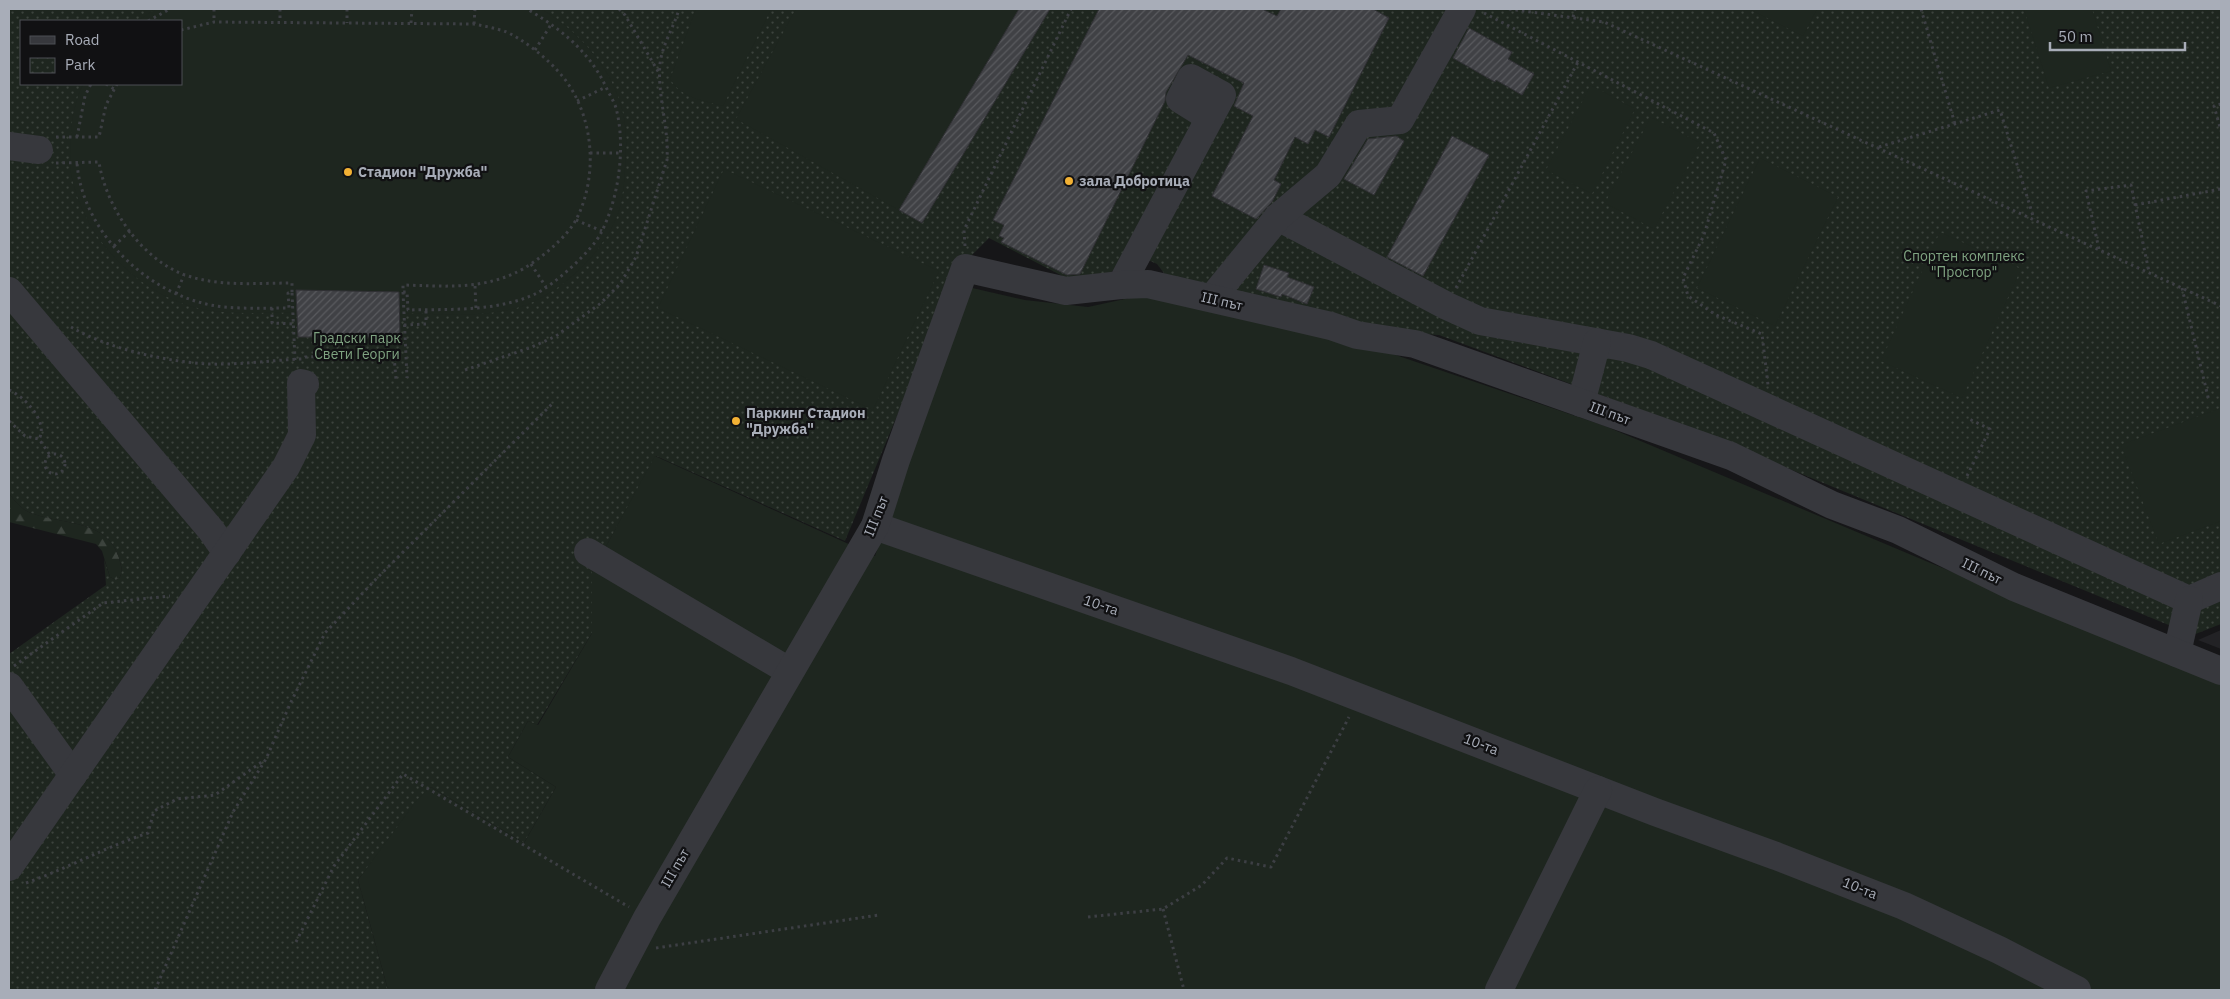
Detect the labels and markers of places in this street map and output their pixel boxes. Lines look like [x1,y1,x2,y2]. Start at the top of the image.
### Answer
place label: Стадион "Дружба" [358,163,487,181]
marker: Стадион "Дружба" [342,166,354,178]
place label: зала Добротица [1079,172,1190,190]
marker: зала Добротица [1063,175,1075,187]
place label: Паркинг Стадион "Дружба" [746,404,866,438]
marker: Паркинг Стадион "Дружба" [730,415,742,427]

